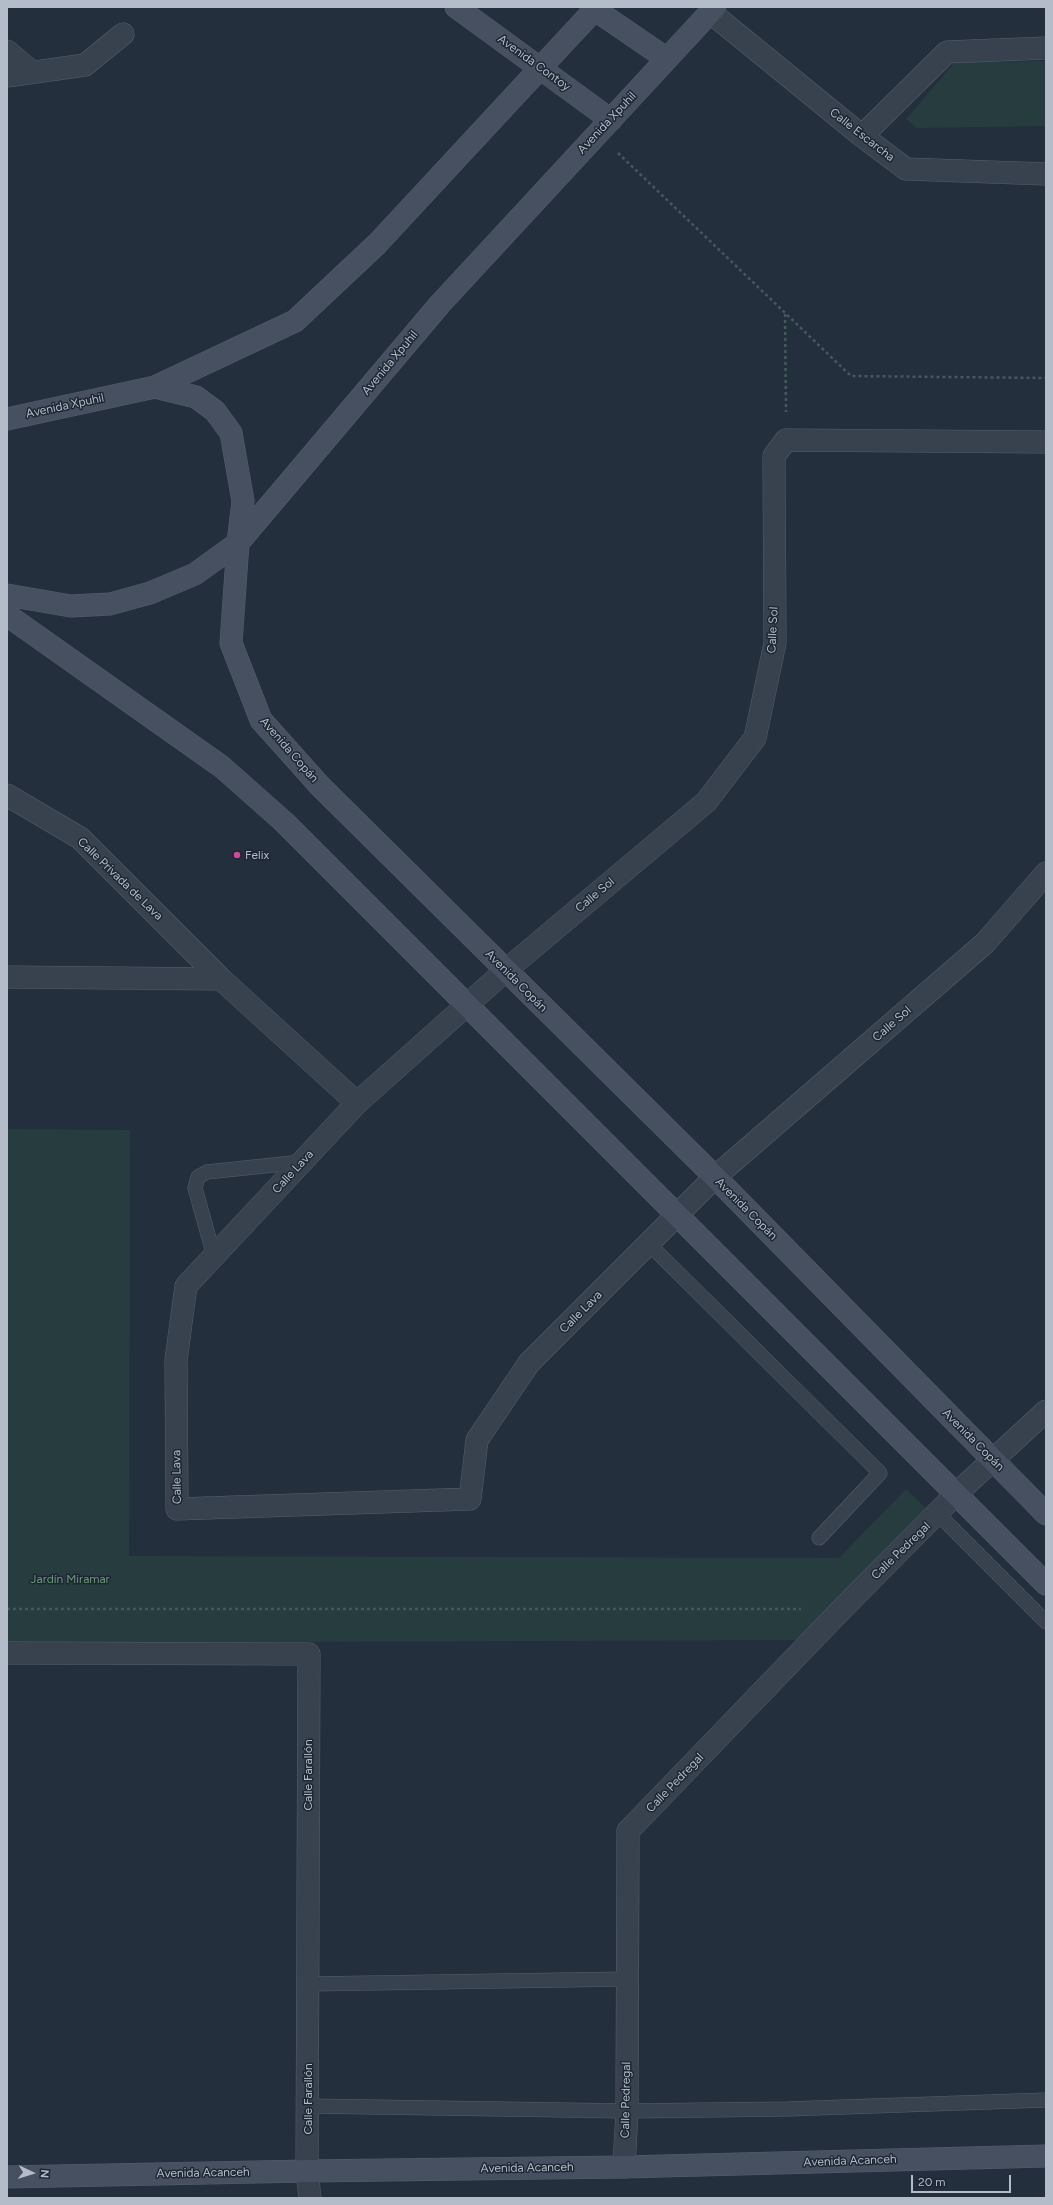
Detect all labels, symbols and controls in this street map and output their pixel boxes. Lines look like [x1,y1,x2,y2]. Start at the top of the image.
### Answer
street label: Avenida Contoy [495,32,573,94]
street label: Avenida Xpuhil [575,89,639,157]
street label: Calle Escarcha [827,105,897,165]
street label: Avenida Xpuhil [359,328,421,398]
street label: Avenida Xpuhil [25,391,105,421]
street label: Calle Sol [765,606,781,654]
street label: Avenida Copán [257,714,321,786]
street label: Calle Privada de Lava [74,835,166,923]
place label: Felix [245,848,269,862]
marker: Felix [232,850,242,860]
street label: Calle Sol [573,875,617,915]
street label: Avenida Copán [482,947,550,1015]
street label: Calle Sol [870,1003,914,1045]
street label: Calle Lava [269,1147,317,1197]
street label: Avenida Copán [712,1175,780,1243]
street label: Calle Lava [557,1288,605,1336]
street label: Avenida Copán [939,1406,1007,1474]
street label: Calle Lava [169,1450,185,1504]
street label: Calle Pedregal [869,1519,933,1583]
park label: Jardín Miramar [30,1572,110,1586]
street label: Calle Farallón [301,1739,315,1811]
street label: Calle Pedregal [643,1751,707,1815]
street label: Calle Pedregal [618,2062,634,2138]
street label: Calle Farallón [301,2063,315,2135]
street label: Avenida Acanceh [803,2152,897,2170]
north arrow [12,2153,52,2193]
street label: Avenida Acanceh [480,2160,574,2176]
street label: Avenida Acanceh [156,2165,250,2181]
scale bar [913,2167,1013,2193]
text: N [38,2169,51,2179]
text: 20 m [918,2175,946,2189]

